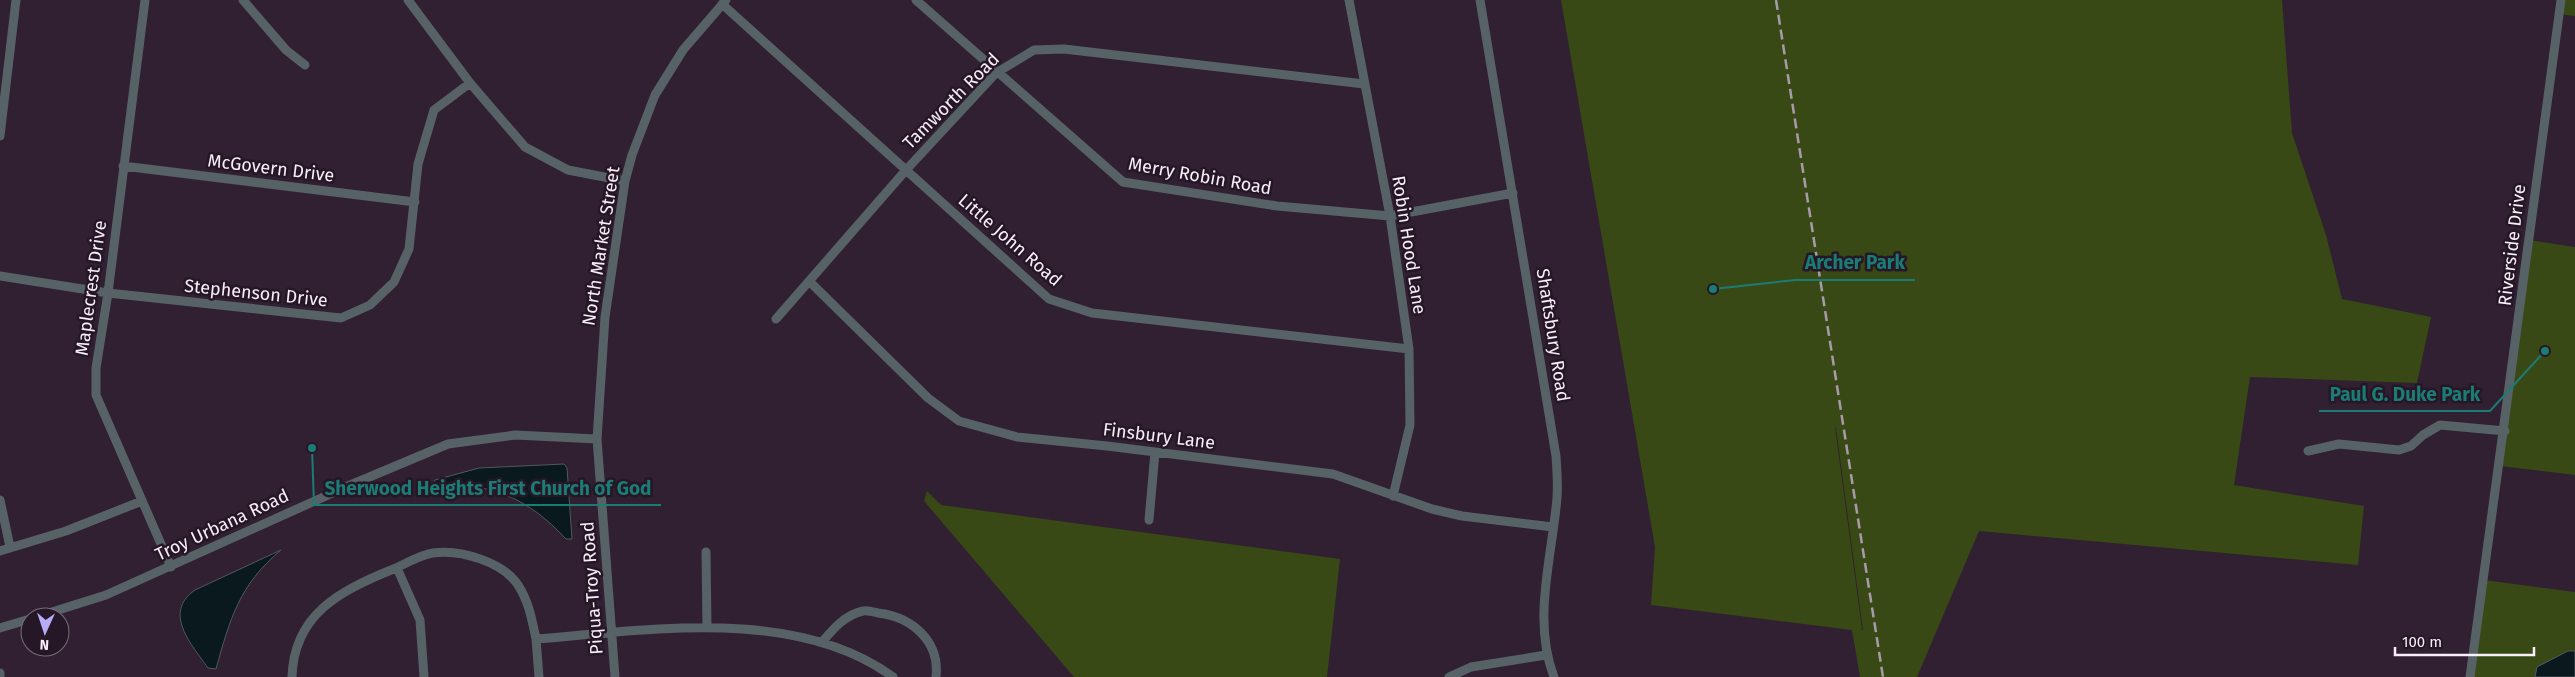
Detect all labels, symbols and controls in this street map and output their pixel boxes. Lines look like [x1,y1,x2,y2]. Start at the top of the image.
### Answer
street label: Tamworth Road [898,48,1004,154]
street label: McGovern Drive [206,149,336,187]
street label: Merry Robin Road [1127,153,1273,199]
street label: North Market Street [578,164,625,327]
street label: Robin Hood Lane [1387,174,1431,316]
street label: Riverside Drive [2494,183,2530,307]
street label: Little John Road [954,189,1066,291]
street label: Maplecrest Drive [71,219,111,357]
callout: Archer Park [1795,246,1915,280]
text: Archer Park [1804,251,1905,274]
street label: Shaftsbury Road [1532,267,1574,403]
street label: Stephenson Drive [183,275,329,311]
callout: Paul G. Duke Park [2319,377,2490,411]
text: Paul G. Duke Park [2330,383,2481,406]
street label: Finsbury Lane [1102,418,1216,454]
callout: Sherwood Heights First Church of God [314,471,661,505]
text: Sherwood Heights First Church of God [325,477,651,500]
street label: Troy Urbana Road [152,484,292,566]
street label: Piqua-Troy Road [576,521,608,655]
north arrow [20,607,70,657]
scale bar [2395,624,2534,656]
text: 100 m [2402,633,2442,651]
text: N [39,636,49,653]

